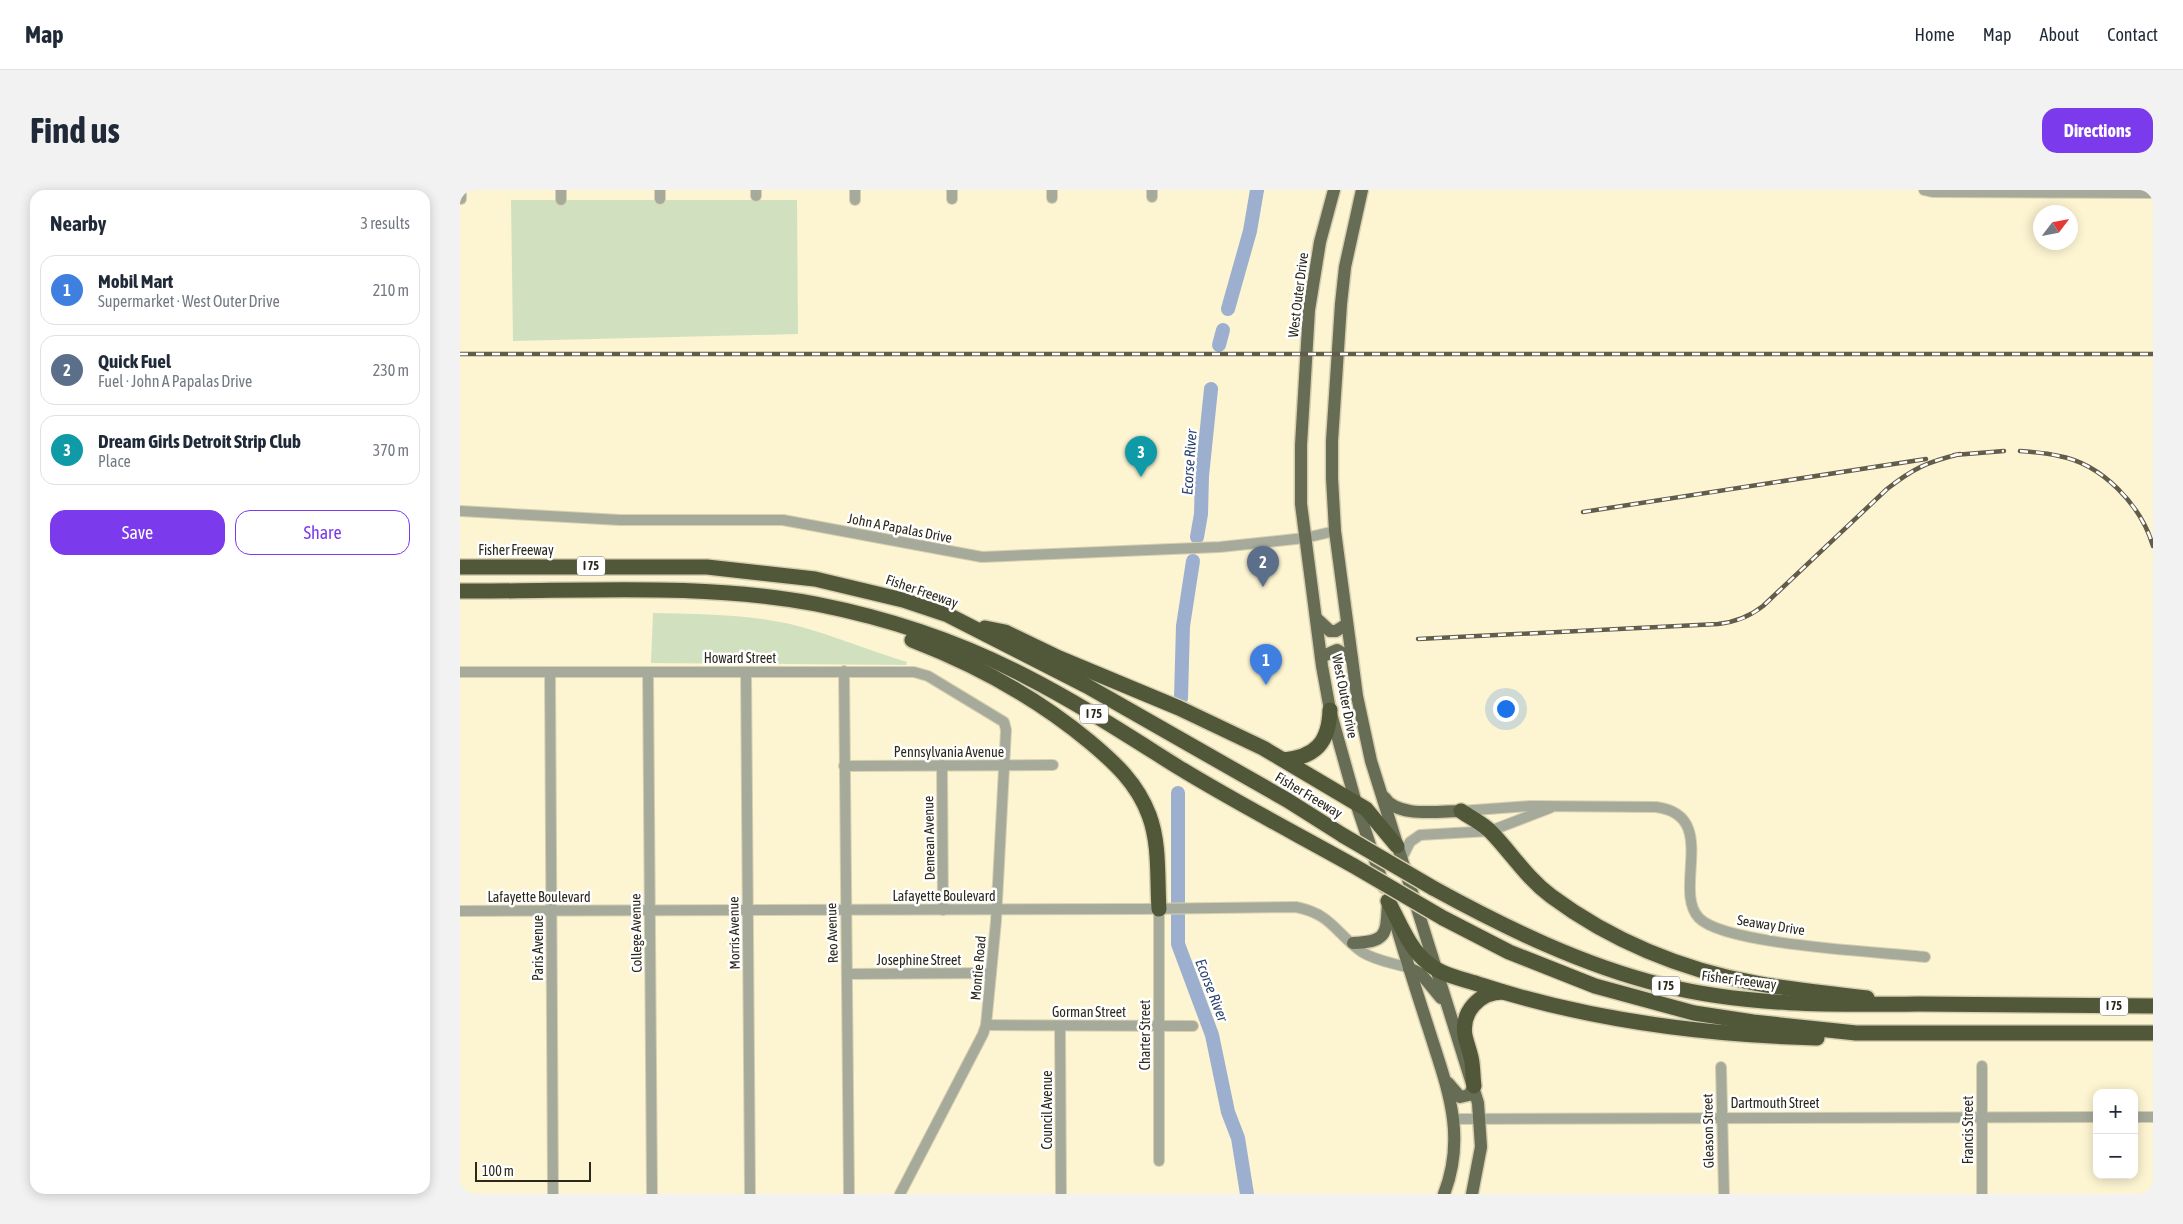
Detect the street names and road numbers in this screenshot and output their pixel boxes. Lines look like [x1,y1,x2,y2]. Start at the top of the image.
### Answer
street label: West Outer Drive [1285,252,1311,338]
street label: John A Papalas Drive [847,510,953,546]
street label: Fisher Freeway [478,542,554,558]
road number: I 75 [577,556,605,576]
street label: Fisher Freeway [884,571,961,611]
street label: Howard Street [704,650,776,666]
street label: West Outer Drive [1329,653,1361,739]
road number: I 75 [1080,704,1108,724]
street label: Pennsylvania Avenue [894,744,1004,760]
street label: Fisher Freeway [1273,769,1346,821]
street label: Demean Avenue [920,796,938,880]
street label: Lafayette Boulevard [892,888,996,904]
street label: Lafayette Boulevard [487,889,591,905]
street label: College Avenue [627,893,645,973]
street label: Morris Avenue [725,896,743,970]
street label: Reo Avenue [823,902,841,964]
street label: Seaway Drive [1736,912,1806,938]
street label: Paris Avenue [530,915,546,981]
street label: Montie Road [967,935,989,1001]
street label: Josephine Street [877,952,961,968]
street label: Fisher Freeway [1701,967,1778,993]
road number: I 75 [1652,976,1680,996]
road number: I 75 [2100,996,2128,1016]
street label: Charter Street [1137,1000,1153,1070]
street label: Gorman Street [1052,1004,1126,1020]
street label: Council Avenue [1039,1070,1055,1150]
street label: Gleason Street [1699,1093,1717,1169]
street label: Dartmouth Street [1730,1095,1820,1111]
street label: Francis Street [1960,1096,1976,1164]

